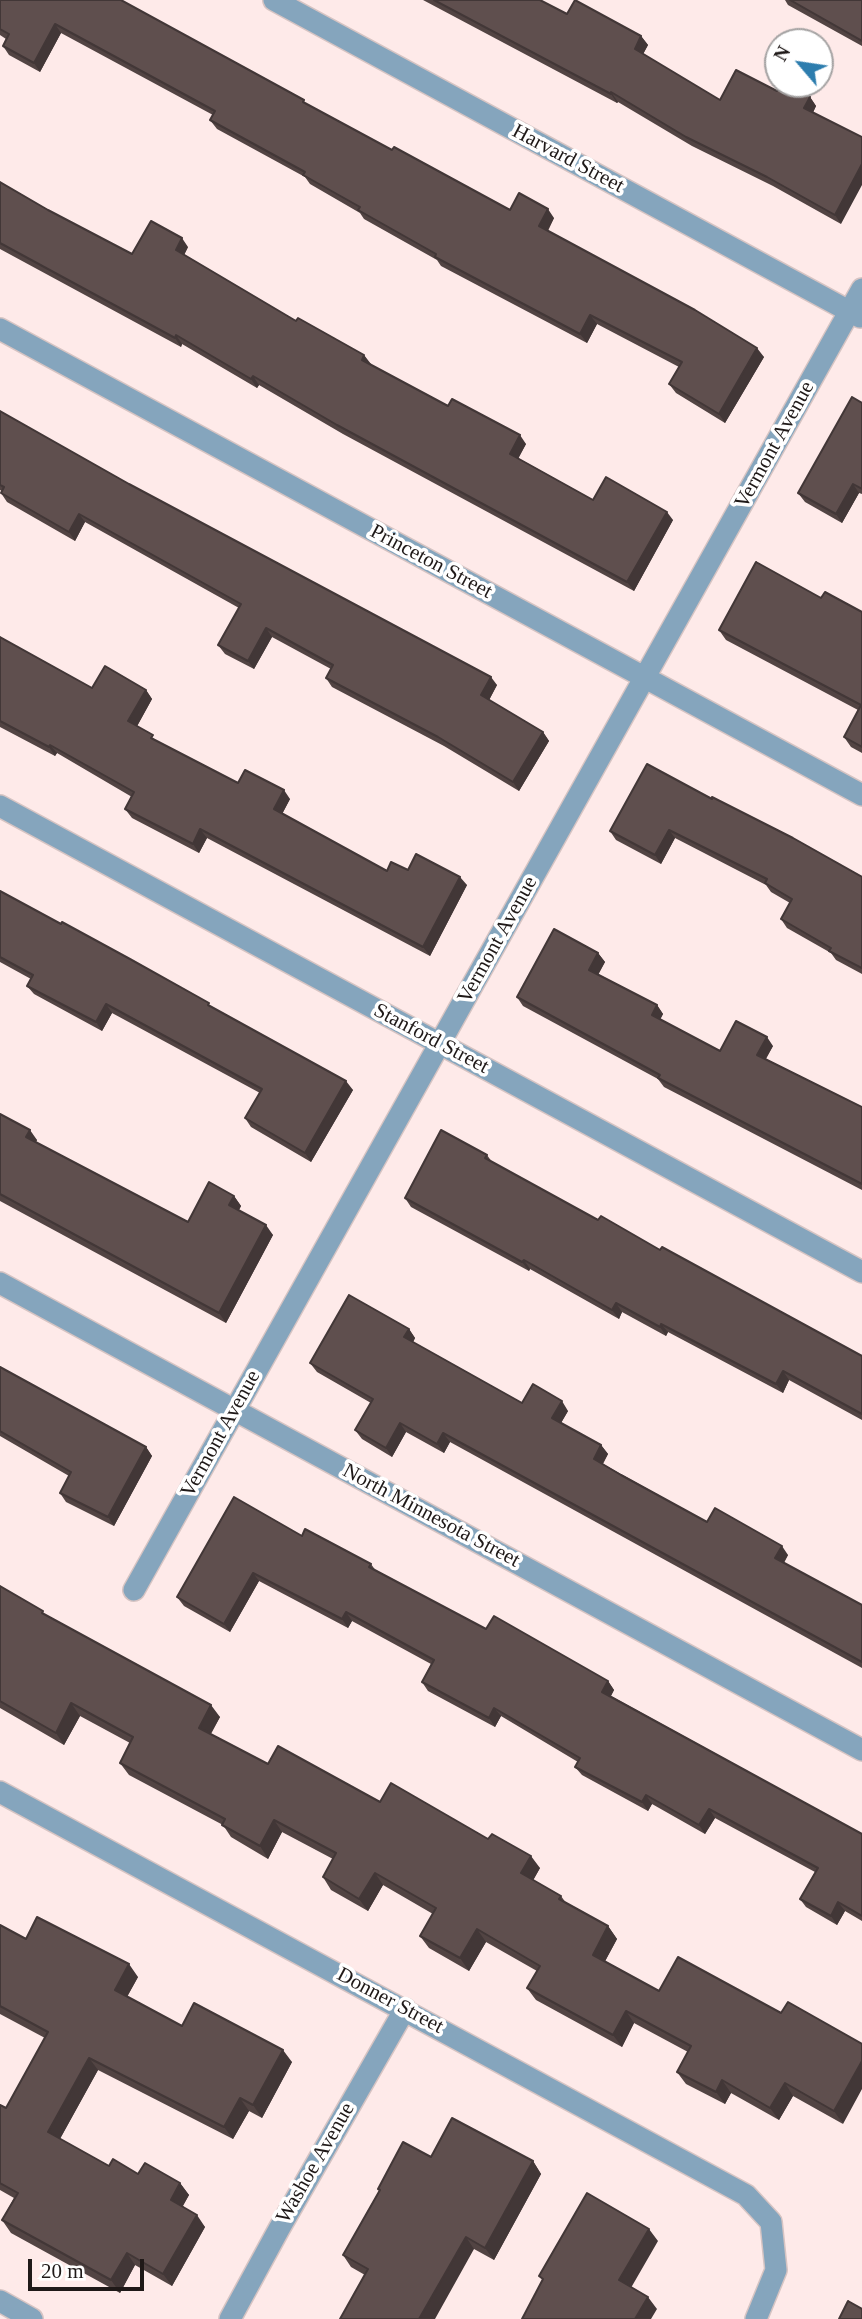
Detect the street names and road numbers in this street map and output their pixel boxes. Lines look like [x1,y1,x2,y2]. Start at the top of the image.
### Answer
street label: Harvard Street [508,119,628,199]
street label: Vermont Avenue [730,377,820,513]
street label: Princeton Street [366,519,496,605]
street label: Vermont Avenue [453,872,543,1008]
street label: Stanford Street [369,998,493,1080]
street label: Vermont Avenue [176,1366,266,1502]
street label: North Minnesota Street [338,1459,524,1573]
street label: Donner Street [332,1962,448,2040]
street label: Washoe Avenue [271,2098,361,2228]

